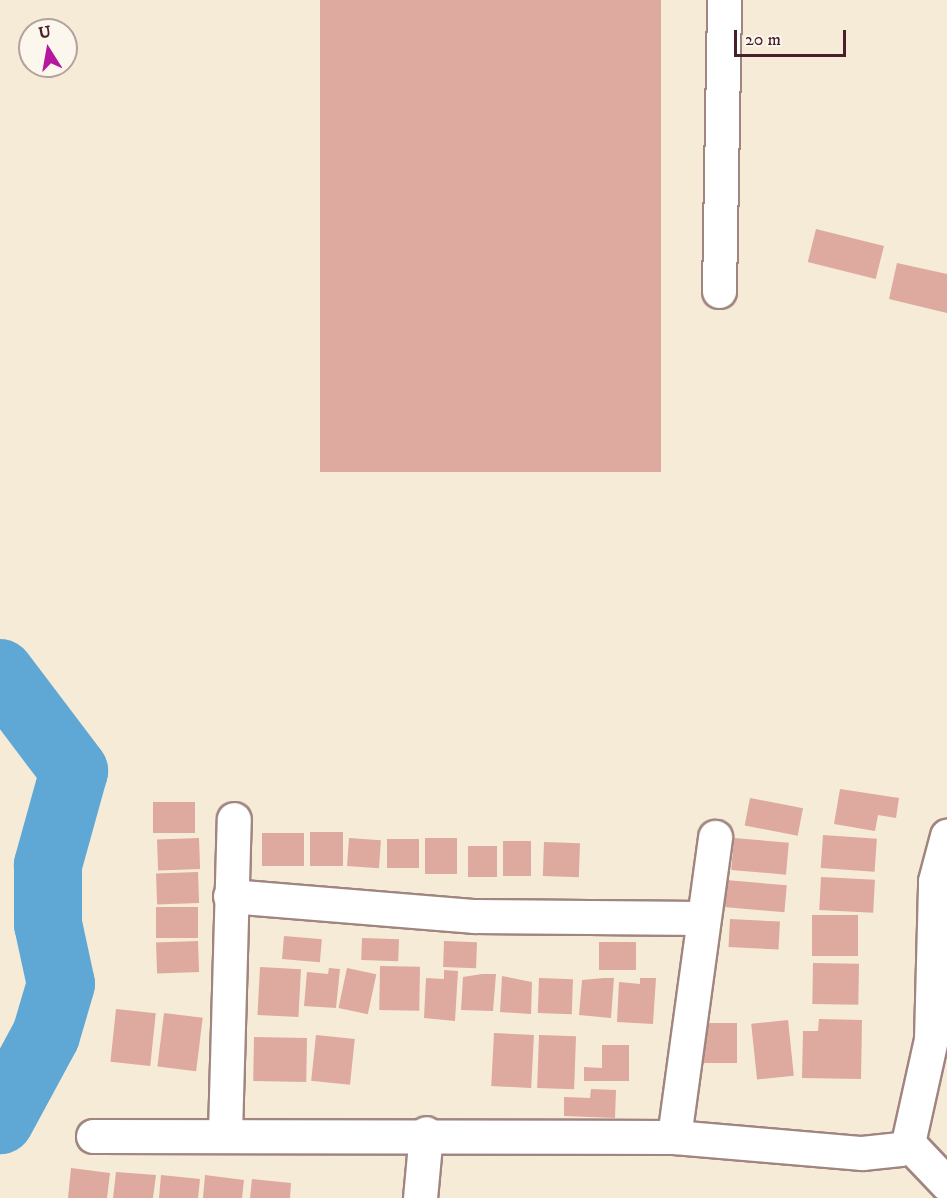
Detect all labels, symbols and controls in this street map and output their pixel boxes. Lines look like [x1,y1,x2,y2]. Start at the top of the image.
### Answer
north arrow [18,18,78,78]
scale bar [737,18,850,56]
text: U [37,21,53,43]
text: 20 m [745,29,781,51]

